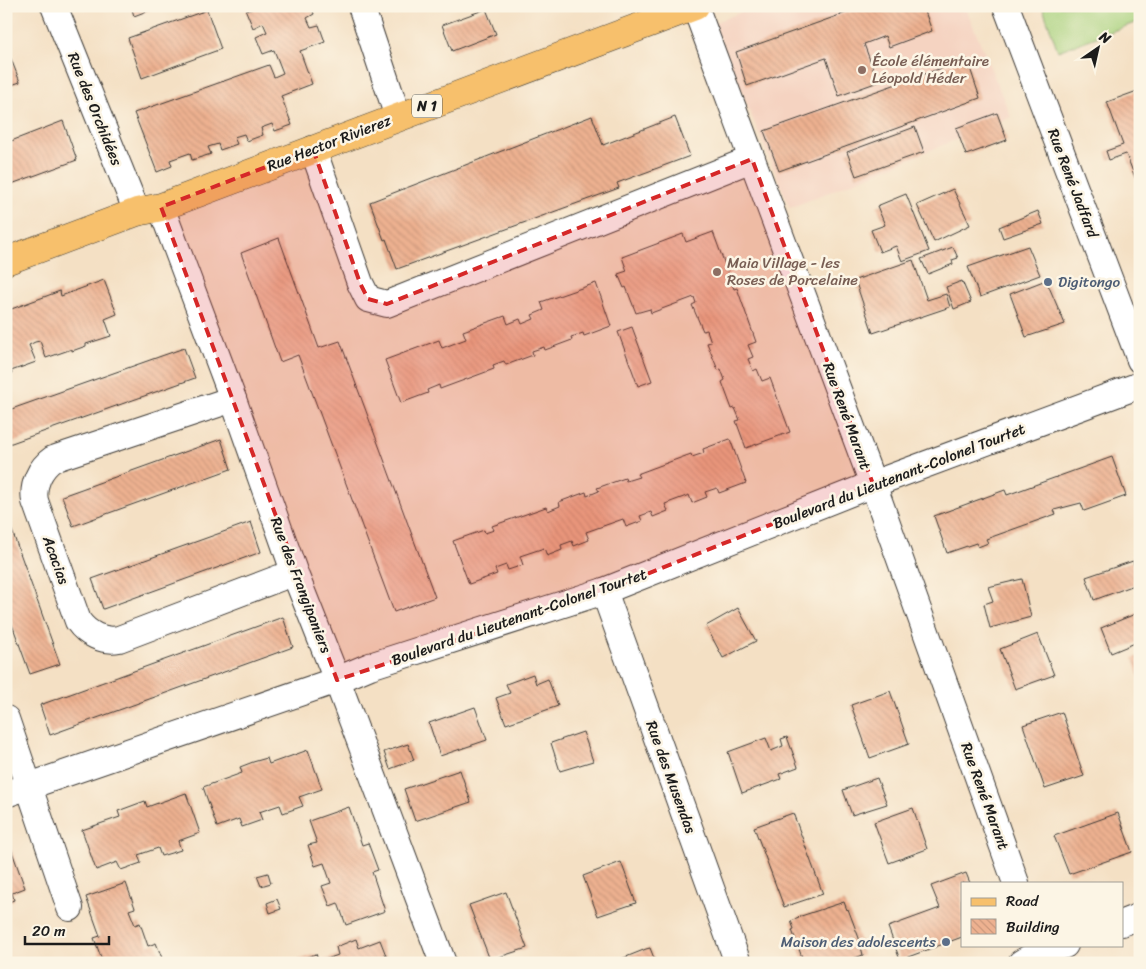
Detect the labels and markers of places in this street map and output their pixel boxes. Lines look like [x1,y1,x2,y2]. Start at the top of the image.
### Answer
place label: École élémentaire Léopold Héder [872,48,989,91]
marker: École élémentaire Léopold Héder [856,64,868,76]
place label: Maia Village - les Roses de Porcelaine [727,250,858,293]
marker: Maia Village - les Roses de Porcelaine [711,266,723,278]
place label: Digitongo [1058,269,1121,295]
marker: Digitongo [1042,276,1054,288]
place label: Maison des adolescents [781,929,936,955]
marker: Maison des adolescents [940,936,952,948]

